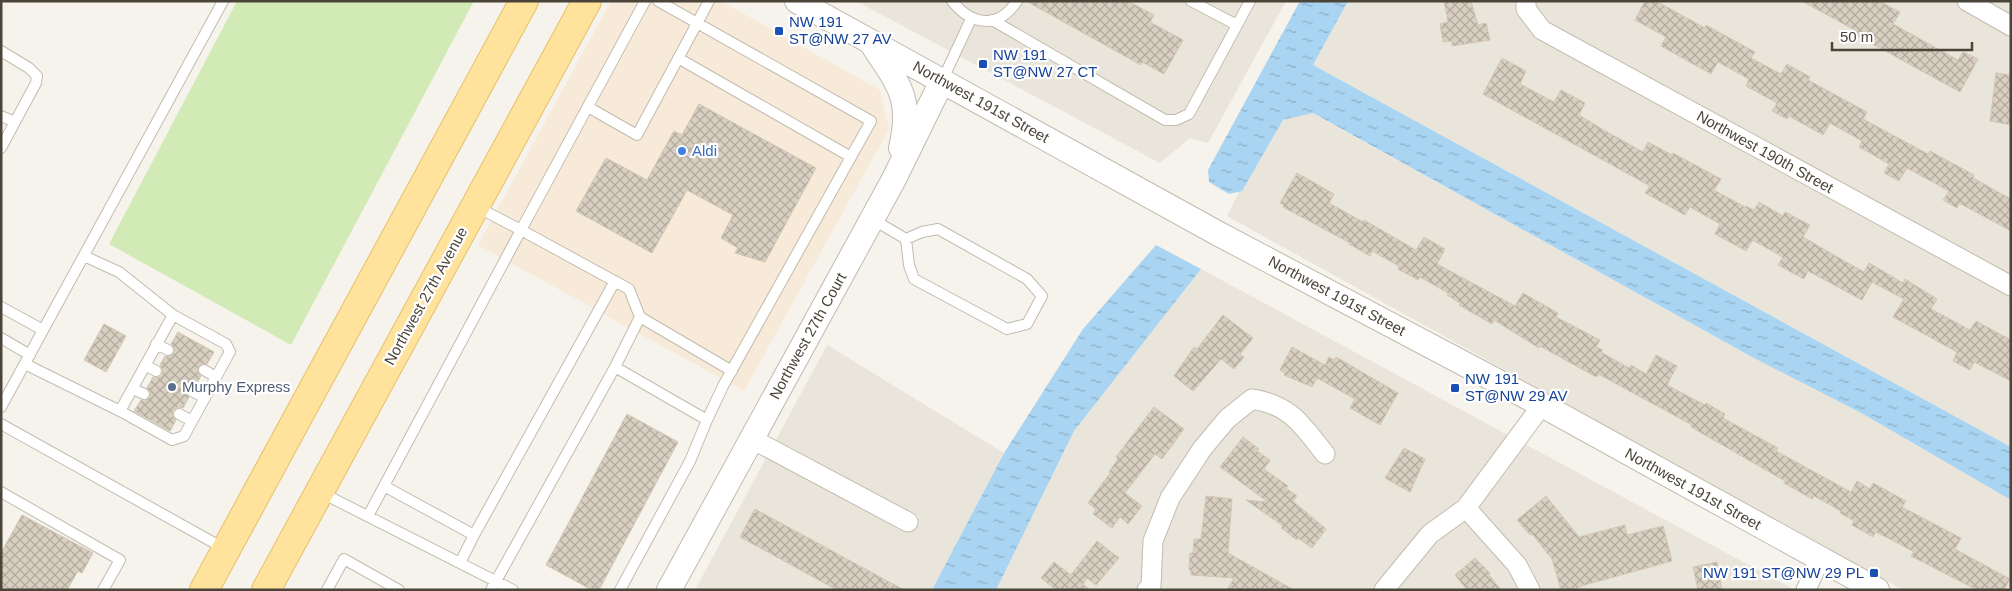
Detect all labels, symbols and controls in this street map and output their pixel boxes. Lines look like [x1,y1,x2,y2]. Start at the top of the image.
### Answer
place label: NW 191 ST@NW 27 AV [789,13,891,47]
scale bar [1832,20,1972,52]
marker: NW 191 ST@NW 27 AV [773,25,785,37]
text: 50 m [1840,28,1873,45]
place label: NW 191 ST@NW 27 CT [993,46,1097,80]
street label: Northwest 191st Street [910,57,1053,146]
marker: NW 191 ST@NW 27 CT [977,58,989,70]
street label: Northwest 190th Street [1694,107,1837,197]
place label: Aldi [692,142,717,159]
marker: Aldi [676,145,688,157]
street label: Northwest 27th Avenue [381,224,471,368]
street label: Northwest 191st Street [1266,252,1409,339]
street label: Northwest 27th Court [766,269,850,402]
place label: NW 191 ST@NW 29 AV [1465,370,1567,404]
place label: Murphy Express [182,378,290,395]
marker: Murphy Express [166,381,178,393]
marker: NW 191 ST@NW 29 AV [1449,382,1461,394]
street label: Northwest 191st Street [1622,444,1765,533]
place label: NW 191 ST@NW 29 PL [1703,564,1864,581]
marker: NW 191 ST@NW 29 PL [1868,567,1880,579]

